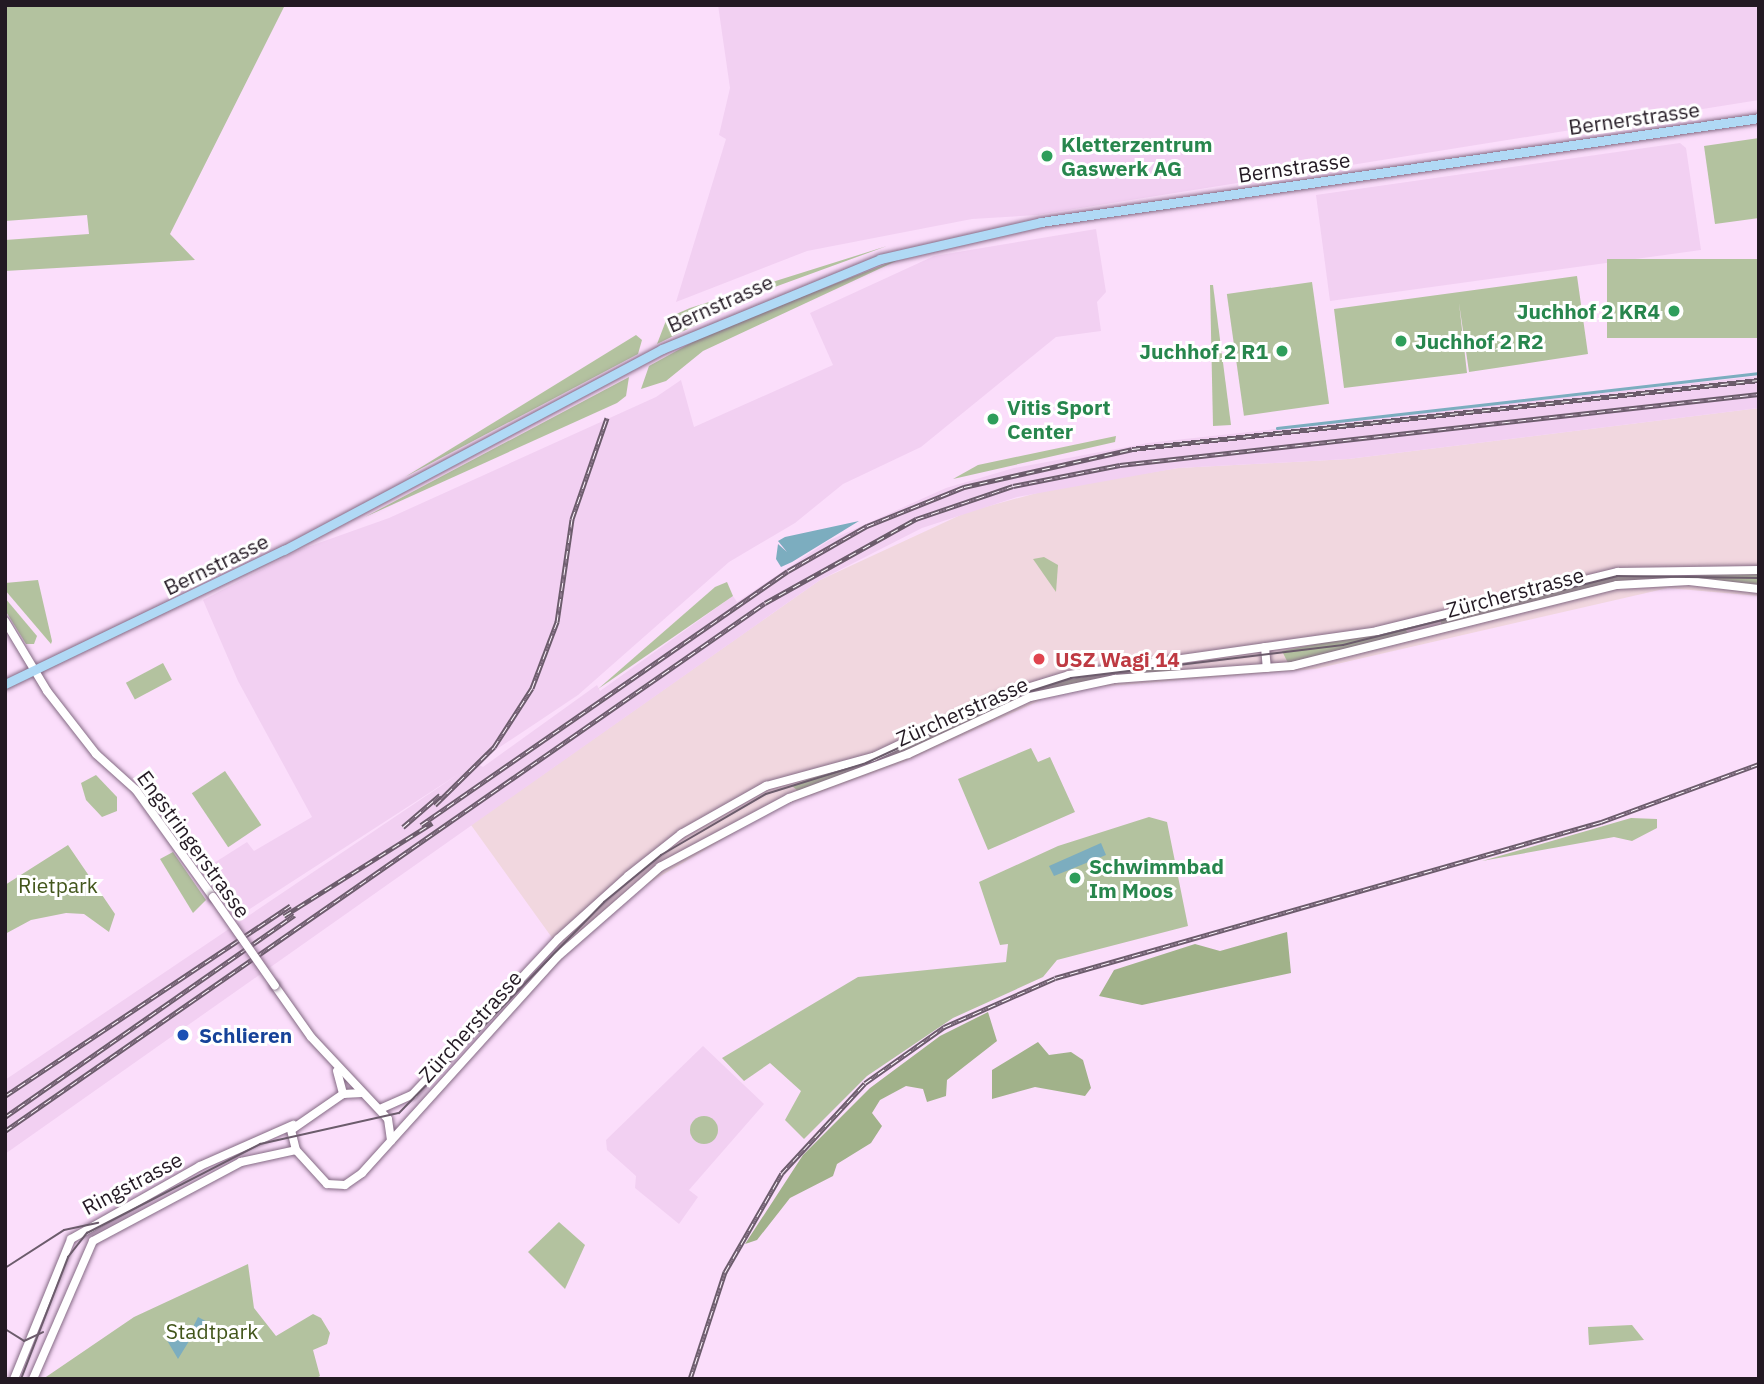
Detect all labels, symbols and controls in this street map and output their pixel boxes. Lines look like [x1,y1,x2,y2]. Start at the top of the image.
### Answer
street label: Bernerstrasse [1567,96,1701,140]
place label: Kletterzentrum Gaswerk AG [1061,131,1213,181]
street label: Bernstrasse [1236,147,1352,187]
marker: Kletterzentrum Gaswerk AG [1039,148,1055,164]
street label: Bernstrasse [663,269,777,337]
place label: Juchhof 2 KR4 [1517,298,1660,324]
marker: Juchhof 2 KR4 [1666,303,1682,319]
place label: Juchhof 2 R2 [1415,328,1544,354]
marker: Juchhof 2 R2 [1393,333,1409,349]
place label: Juchhof 2 R1 [1139,338,1268,364]
marker: Juchhof 2 R1 [1274,343,1290,359]
place label: Vitis Sport Center [1007,394,1111,444]
marker: Vitis Sport Center [985,411,1001,427]
street label: Bernstrasse [160,528,272,600]
street label: Zürcherstrasse [1443,562,1587,622]
place label: USZ Wagi 14 [1055,646,1180,672]
marker: USZ Wagi 14 [1029,649,1049,669]
street label: Zürcherstrasse [892,671,1032,751]
street label: Engstringerstrasse [132,765,256,923]
place label: Schwimmbad Im Moos [1089,853,1224,903]
marker: Schwimmbad Im Moos [1067,870,1083,886]
park label: Rietpark [18,872,98,898]
street label: Zürcherstrasse [413,965,527,1087]
place label: Schlieren [199,1022,292,1048]
marker: Schlieren [173,1025,193,1045]
street label: Ringstrasse [78,1146,186,1220]
park label: Stadtpark [166,1318,258,1344]

